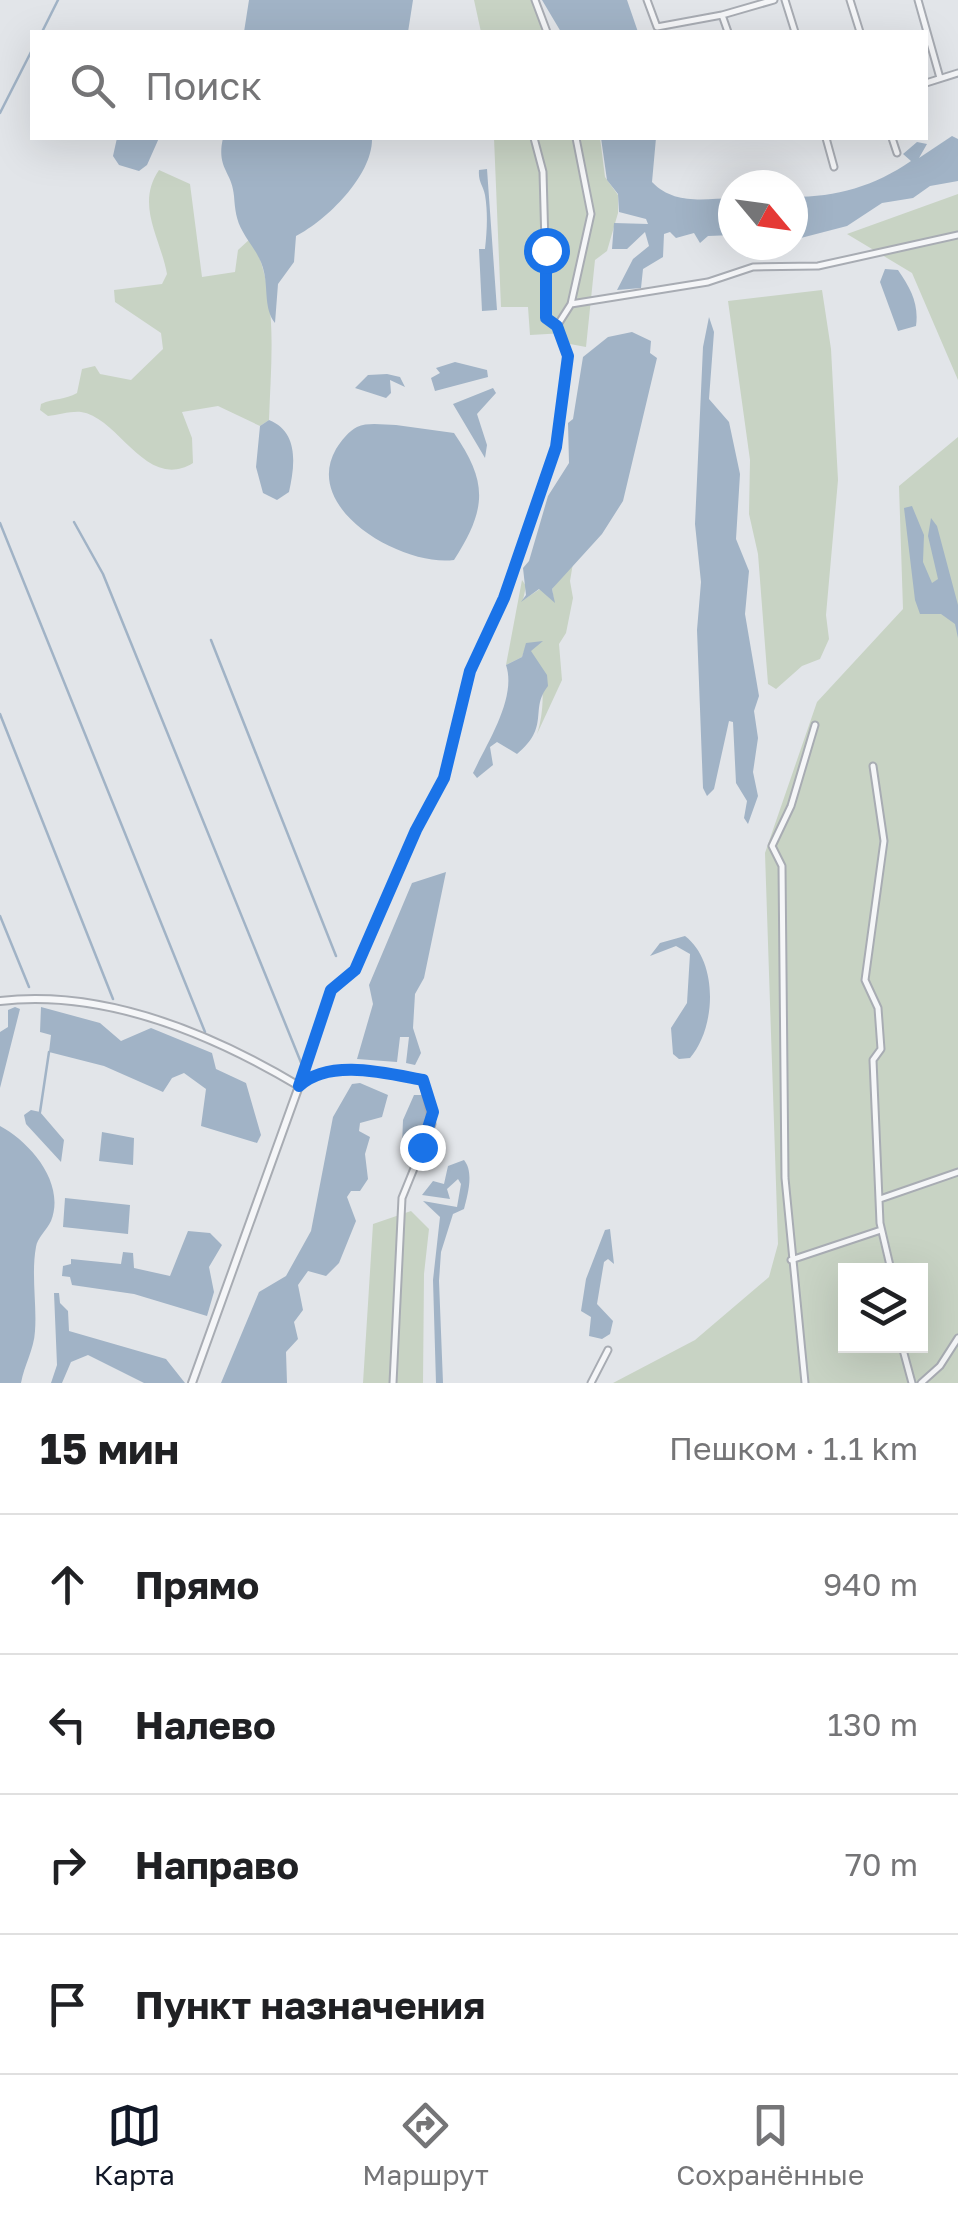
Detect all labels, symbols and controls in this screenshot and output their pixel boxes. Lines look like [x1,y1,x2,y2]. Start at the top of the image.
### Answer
search box [30,30,928,140]
icon: search [65,58,120,113]
text: Поиск [145,63,262,108]
north arrow [718,170,808,260]
route start [524,228,570,274]
route end [400,1125,446,1171]
map controls [838,1263,928,1353]
button: layers [838,1263,928,1353]
text: 15 мин [40,1423,179,1473]
text: Пешком · 1.1 km [669,1429,918,1467]
icon: ahead [40,1557,95,1612]
text: Прямо [135,1562,259,1607]
text: 940 m [823,1565,918,1603]
icon: left [40,1697,95,1752]
text: Налево [135,1702,276,1747]
text: 130 m [828,1705,918,1743]
icon: right [40,1837,95,1892]
text: Направо [135,1842,299,1887]
text: 70 m [845,1845,918,1883]
icon: arrive [40,1977,95,2032]
text: Пункт назначения [135,1982,485,2027]
tab: Карта [94,2098,175,2191]
tab: Маршрут [362,2098,489,2191]
tab: Сохранённые [676,2098,864,2191]

